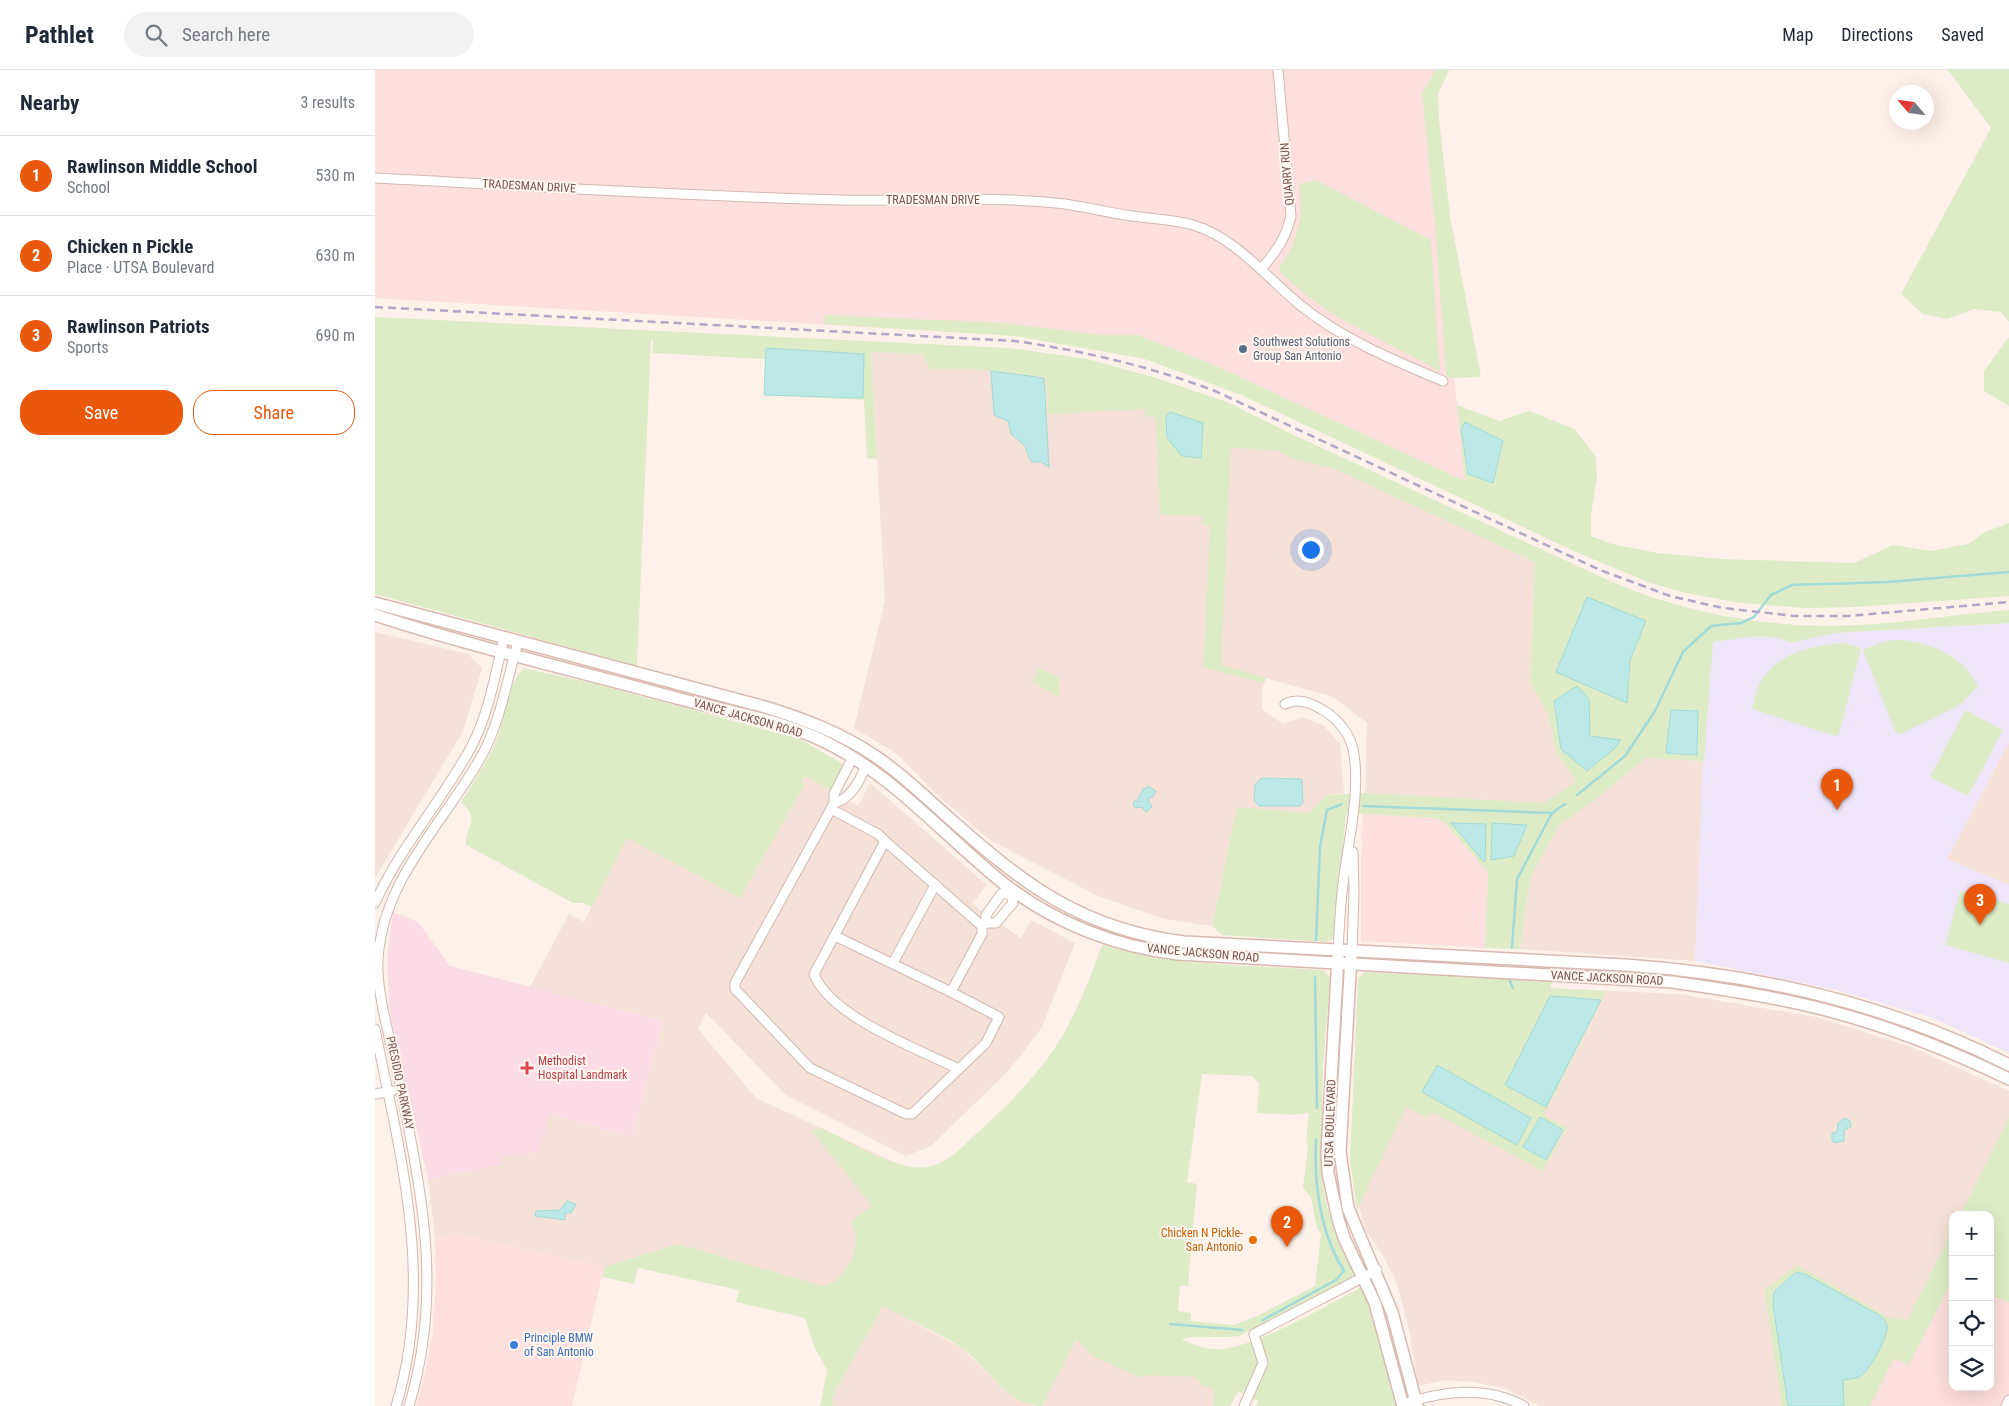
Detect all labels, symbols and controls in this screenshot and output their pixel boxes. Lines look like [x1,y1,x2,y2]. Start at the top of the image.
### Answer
search box [124,12,474,57]
text: Pathlet [25,21,94,49]
icon: search [142,21,170,49]
text: Search here [182,23,270,46]
text: Map [1782,24,1813,45]
text: Directions [1841,24,1913,45]
text: Saved [1941,24,1984,45]
north arrow [1889,85,1934,130]
text: Nearby [20,91,79,115]
text: 3 results [300,93,355,112]
street label: QUARRY RUN [1277,142,1297,206]
text: Rawlinson Middle School [67,155,258,178]
text: 1 [32,166,40,185]
text: 530 m [316,166,355,185]
street label: TRADESMAN DRIVE [482,177,576,195]
text: School [67,178,110,197]
street label: TRADESMAN DRIVE [886,193,980,207]
text: Chicken n Pickle [67,235,193,258]
text: 2 [32,246,40,265]
text: 630 m [316,246,355,265]
text: Place · UTSA Boulevard [67,258,214,277]
text: Rawlinson Patriots [67,315,210,338]
text: 3 [32,326,40,345]
text: 690 m [316,326,355,345]
place label: Southwest Solutions Group San Antonio [1253,335,1350,363]
text: Sports [67,338,109,357]
marker: Southwest Solutions Group San Antonio [1237,343,1249,355]
button: Save [20,390,183,435]
button: Share [193,390,355,435]
your location [1298,537,1324,563]
street label: VANCE JACKSON ROAD [692,696,804,740]
pin: 1 [1821,769,1853,810]
pin: 3 [1964,884,1996,925]
street label: VANCE JACKSON ROAD [1146,941,1260,965]
street label: VANCE JACKSON ROAD [1550,968,1664,988]
street label: PRESIDIO PARKWAY [383,1035,417,1132]
place label: Methodist Hospital Landmark [538,1054,628,1082]
marker: Methodist Hospital Landmark [520,1061,534,1075]
street label: UTSA BOULEVARD [1321,1079,1339,1167]
pin: 2 [1271,1206,1303,1247]
map controls [1949,1211,1994,1391]
button: + [1949,1211,1994,1256]
place label: Chicken N Pickle- San Antonio [1161,1226,1243,1254]
marker: Chicken N Pickle- San Antonio [1247,1234,1259,1246]
button: − [1949,1256,1994,1301]
button: locate [1949,1301,1994,1346]
place label: Principle BMW of San Antonio [524,1331,594,1359]
marker: Principle BMW of San Antonio [508,1339,520,1351]
button: layers [1949,1346,1994,1391]

